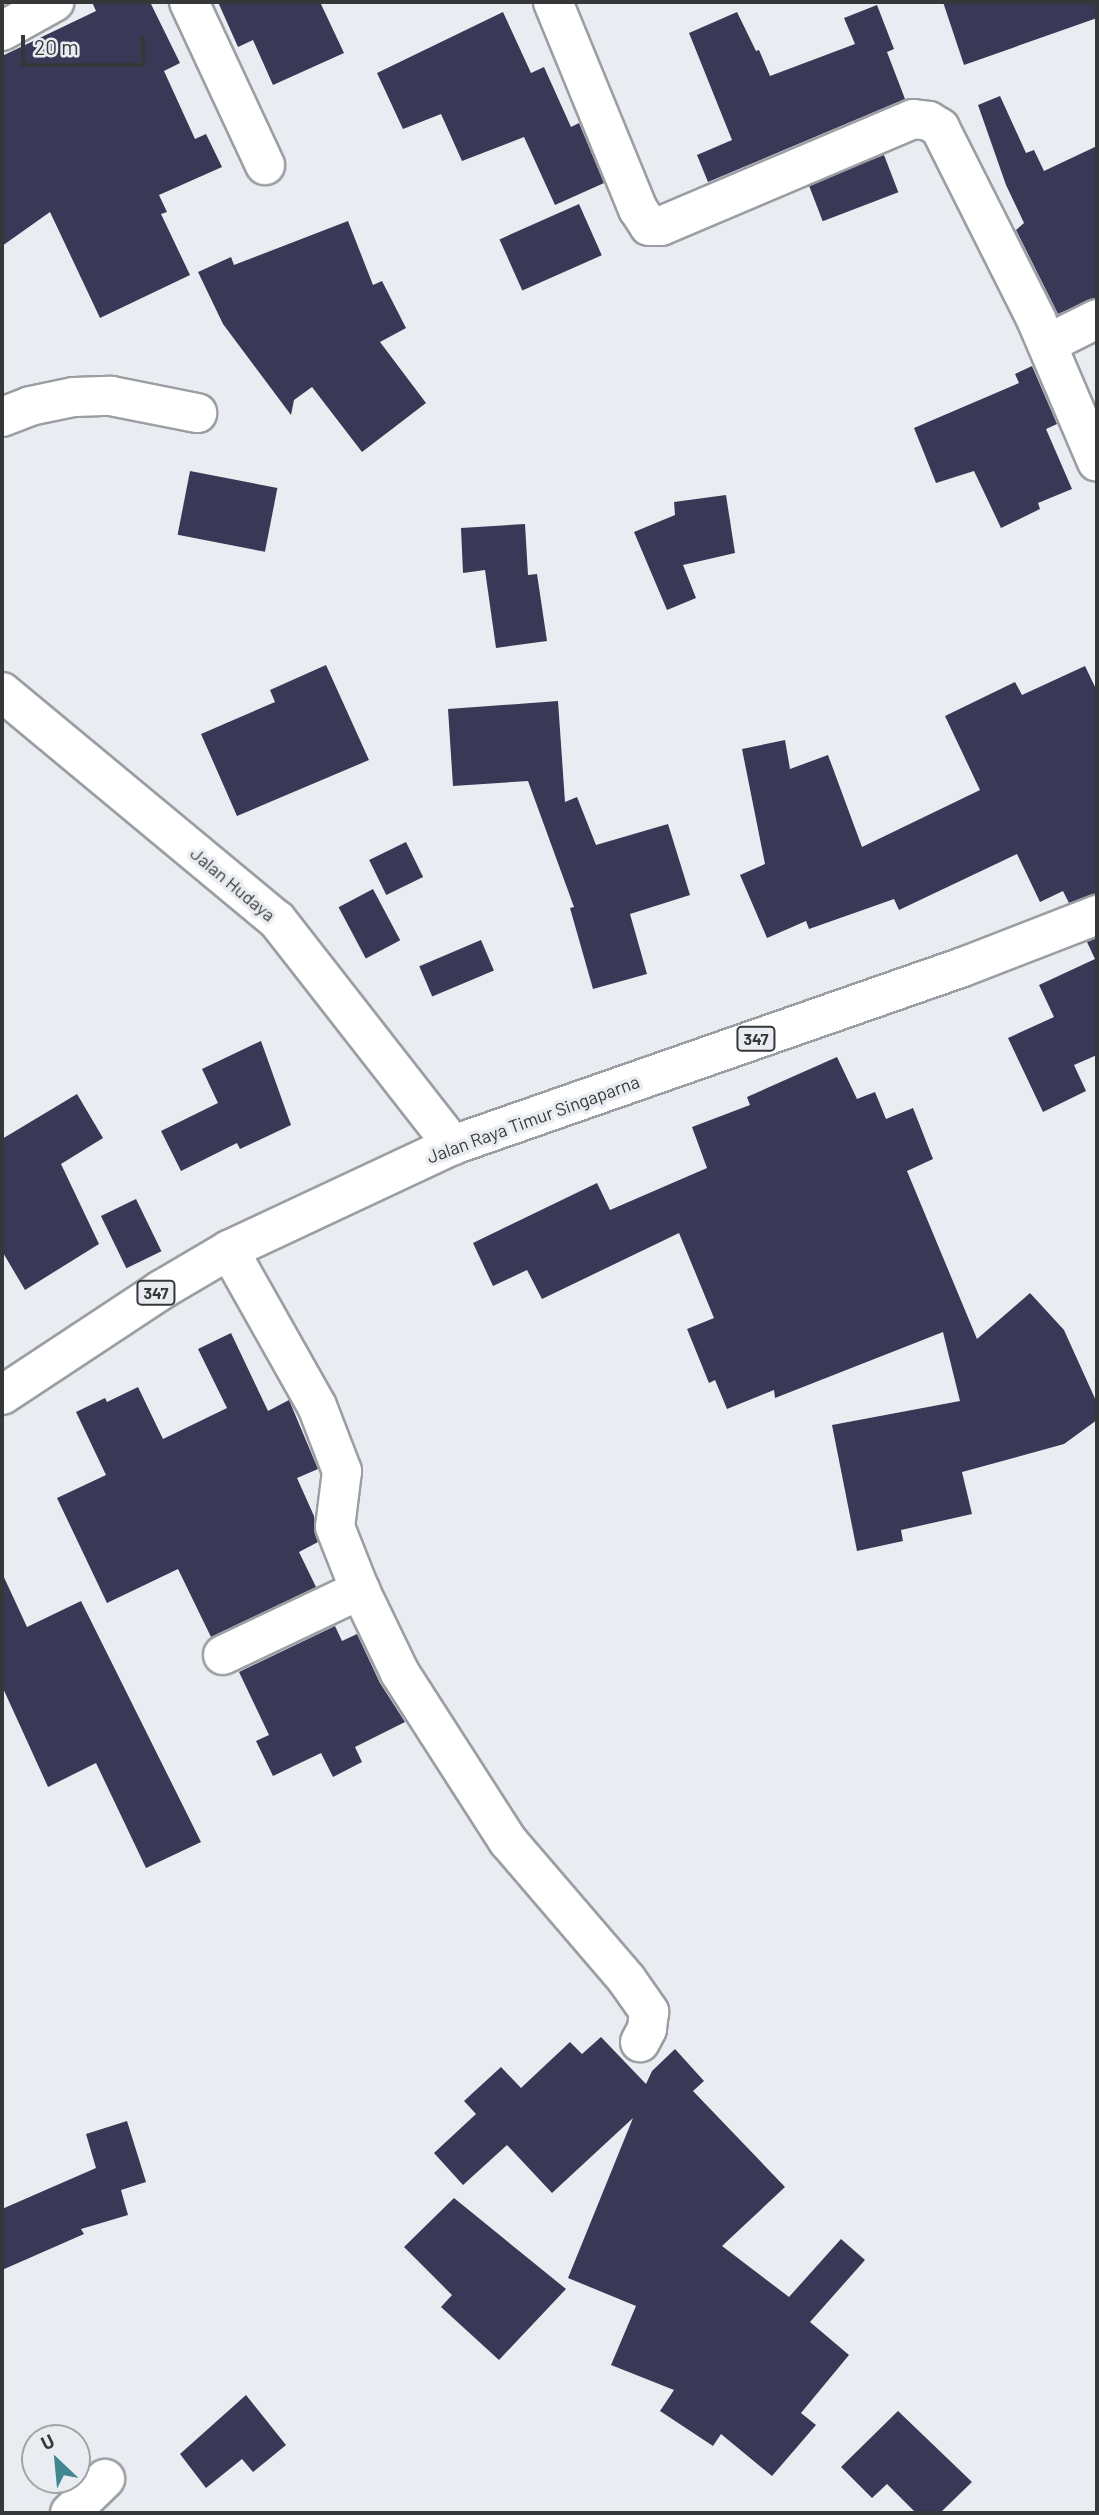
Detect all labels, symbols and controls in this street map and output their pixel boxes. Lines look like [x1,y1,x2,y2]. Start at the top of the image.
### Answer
scale bar [24,21,149,65]
text: 20 m [34,34,79,59]
street label: Jalan Hudaya [186,842,280,926]
road number: 347 [735,1026,777,1051]
street label: Jalan Raya Timur Singaparna [424,1070,642,1168]
road number: 347 [135,1280,177,1306]
north arrow [21,2424,91,2494]
text: U [37,2429,58,2454]

